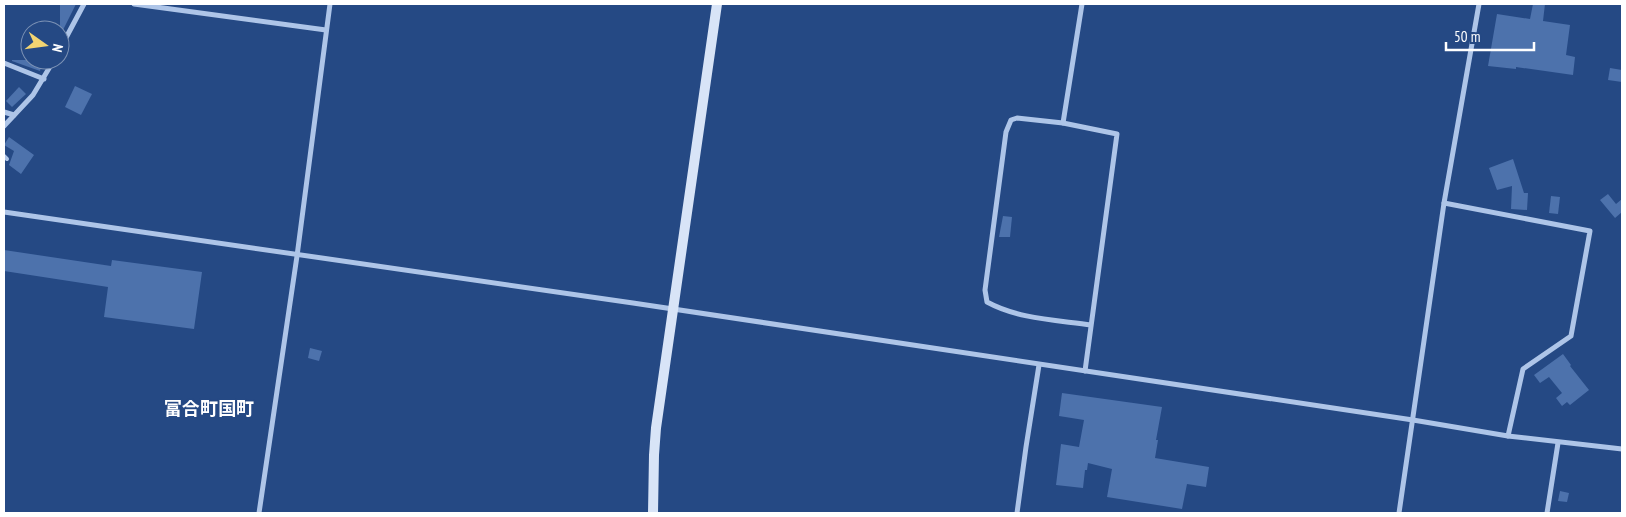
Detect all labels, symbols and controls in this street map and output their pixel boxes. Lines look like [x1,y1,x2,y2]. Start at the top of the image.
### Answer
north arrow [20,20,70,70]
scale bar [1446,20,1534,52]
text: 50 m [1454,27,1480,46]
text: N [48,42,67,54]
district label: 富合町国町 [164,397,254,420]

